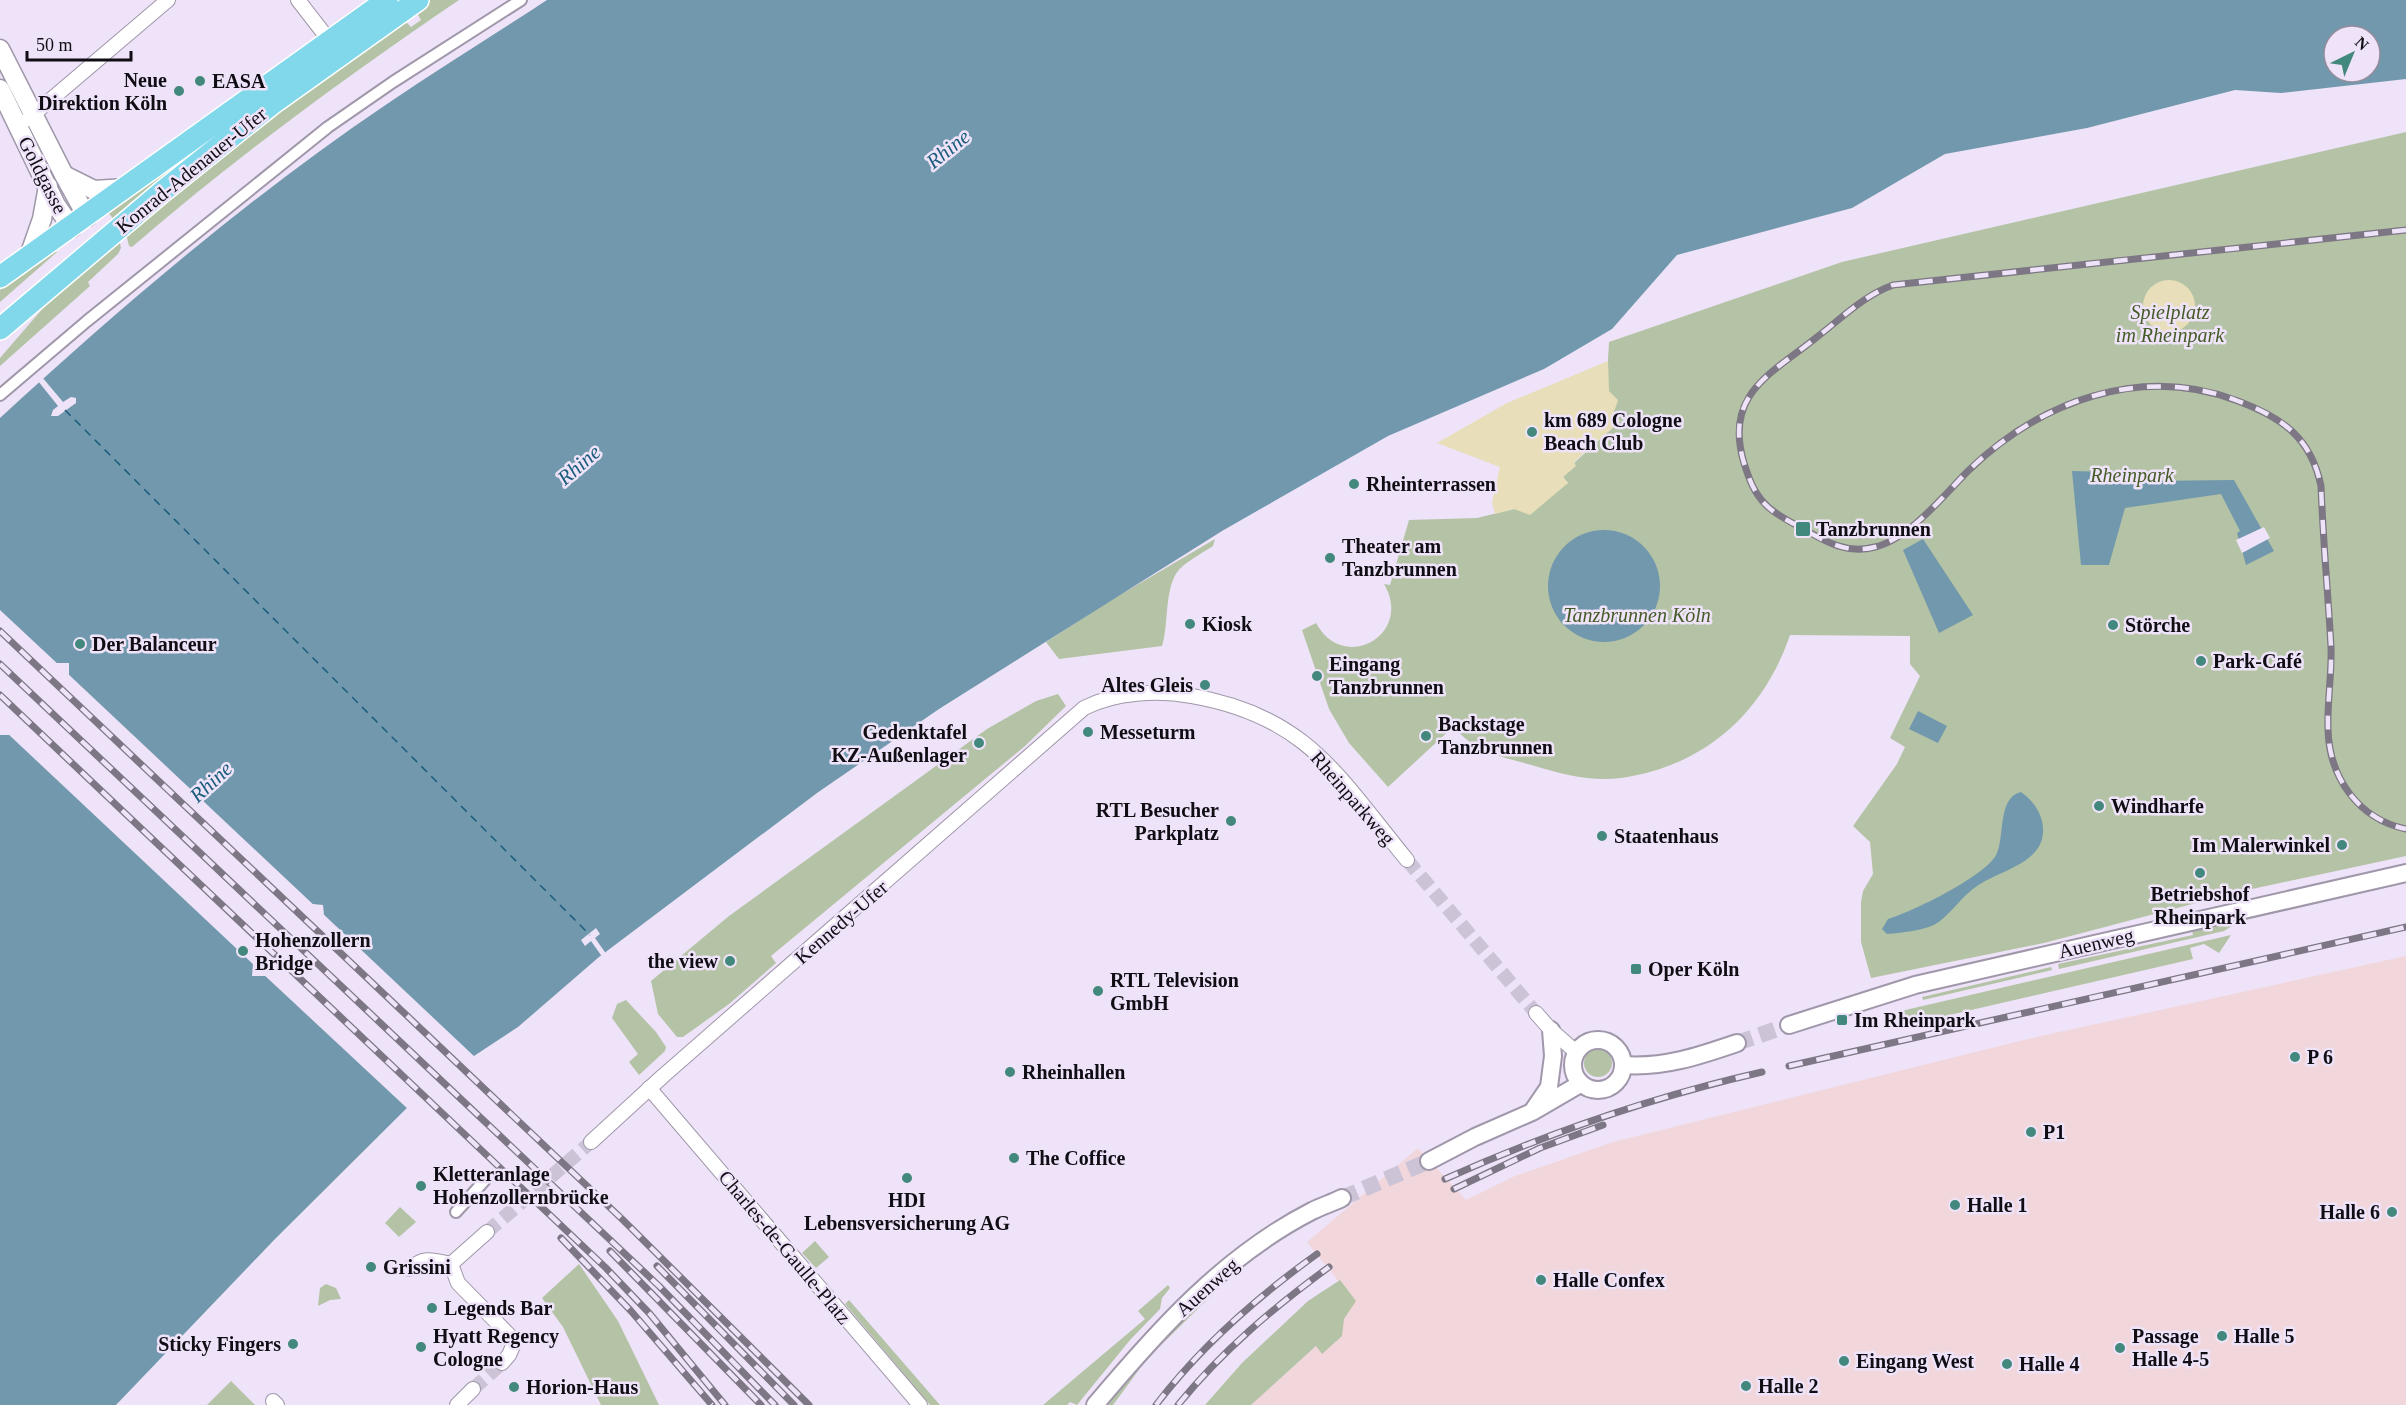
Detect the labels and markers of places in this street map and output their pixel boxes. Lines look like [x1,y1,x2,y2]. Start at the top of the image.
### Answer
place label: Neue Direktion Köln [38,69,167,114]
place label: EASA [212,70,266,92]
marker: EASA [193,74,207,88]
marker: Neue Direktion Köln [172,84,186,98]
place label: km 689 Cologne Beach Club [1544,409,1682,454]
marker: km 689 Cologne Beach Club [1525,425,1539,439]
place label: Rheinterrassen [1366,473,1496,495]
marker: Rheinterrassen [1347,477,1361,491]
place label: Tanzbrunnen [1816,518,1931,540]
marker: Tanzbrunnen [1794,520,1812,538]
place label: Theater am Tanzbrunnen [1342,535,1457,580]
marker: Theater am Tanzbrunnen [1323,551,1337,565]
place label: Kiosk [1202,613,1253,635]
place label: Störche [2125,614,2190,636]
marker: Kiosk [1183,617,1197,631]
marker: Störche [2106,618,2120,632]
place label: Der Balanceur [92,633,217,655]
marker: Der Balanceur [73,637,87,651]
place label: Park-Café [2213,650,2302,672]
place label: Eingang Tanzbrunnen [1329,653,1444,698]
marker: Park-Café [2194,654,2208,668]
marker: Eingang Tanzbrunnen [1310,669,1324,683]
place label: Altes Gleis [1101,674,1193,696]
marker: Altes Gleis [1198,678,1212,692]
place label: Backstage Tanzbrunnen [1438,713,1553,758]
place label: Gedenktafel KZ-Außenlager [831,721,967,767]
place label: Messeturm [1100,721,1196,743]
marker: Messeturm [1081,725,1095,739]
marker: Backstage Tanzbrunnen [1419,729,1433,743]
marker: Gedenktafel KZ-Außenlager [972,736,986,750]
place label: Windharfe [2111,795,2204,817]
place label: RTL Besucher Parkplatz [1096,799,1219,845]
marker: Windharfe [2092,799,2106,813]
marker: RTL Besucher Parkplatz [1224,814,1238,828]
place label: Staatenhaus [1614,825,1719,847]
marker: Staatenhaus [1595,829,1609,843]
place label: Im Malerwinkel [2192,834,2330,856]
marker: Im Malerwinkel [2335,838,2349,852]
marker: Betriebshof Rheinpark [2193,866,2207,880]
place label: Betriebshof Rheinpark [2151,883,2250,929]
place label: Hohenzollern Bridge [255,929,371,975]
marker: Hohenzollern Bridge [236,944,250,958]
place label: the view [647,950,719,972]
marker: the view [723,954,737,968]
place label: Oper Köln [1648,958,1739,981]
marker: Oper Köln [1629,962,1643,976]
place label: RTL Television GmbH [1110,969,1239,1014]
marker: RTL Television GmbH [1091,984,1105,998]
place label: Im Rheinpark [1854,1009,1977,1032]
marker: Im Rheinpark [1835,1013,1849,1027]
place label: P 6 [2307,1046,2333,1068]
marker: P 6 [2288,1050,2302,1064]
place label: Rheinhallen [1022,1061,1125,1083]
marker: Rheinhallen [1003,1065,1017,1079]
place label: P1 [2043,1121,2065,1143]
marker: P1 [2024,1125,2038,1139]
place label: The Coffice [1026,1147,1126,1169]
marker: The Coffice [1007,1151,1021,1165]
place label: Kletteranlage Hohenzollernbrücke [433,1163,609,1208]
marker: HDI Lebensversicherung AG [900,1171,914,1185]
marker: Kletteranlage Hohenzollernbrücke [414,1179,428,1193]
place label: HDI Lebensversicherung AG [804,1189,1010,1235]
place label: Halle 1 [1967,1194,2028,1216]
marker: Halle 1 [1948,1198,1962,1212]
place label: Halle 6 [2319,1201,2380,1223]
marker: Halle 6 [2385,1205,2399,1219]
place label: Grissini [383,1256,451,1278]
marker: Grissini [364,1260,378,1274]
place label: Halle Confex [1553,1269,1665,1291]
marker: Halle Confex [1534,1273,1548,1287]
place label: Legends Bar [444,1297,552,1320]
marker: Legends Bar [425,1301,439,1315]
place label: Hyatt Regency Cologne [433,1325,559,1371]
place label: Passage Halle 4-5 [2132,1325,2209,1370]
place label: Halle 5 [2234,1325,2295,1347]
marker: Halle 5 [2215,1329,2229,1343]
place label: Sticky Fingers [158,1333,281,1356]
marker: Sticky Fingers [286,1337,300,1351]
marker: Hyatt Regency Cologne [414,1340,428,1354]
marker: Passage Halle 4-5 [2113,1341,2127,1355]
place label: Eingang West [1856,1350,1974,1373]
place label: Halle 4 [2019,1353,2080,1375]
marker: Eingang West [1837,1354,1851,1368]
marker: Halle 4 [2000,1357,2014,1371]
place label: Halle 2 [1758,1375,1819,1397]
place label: Horion-Haus [526,1376,638,1398]
marker: Halle 2 [1739,1379,1753,1393]
marker: Horion-Haus [507,1380,521,1394]

